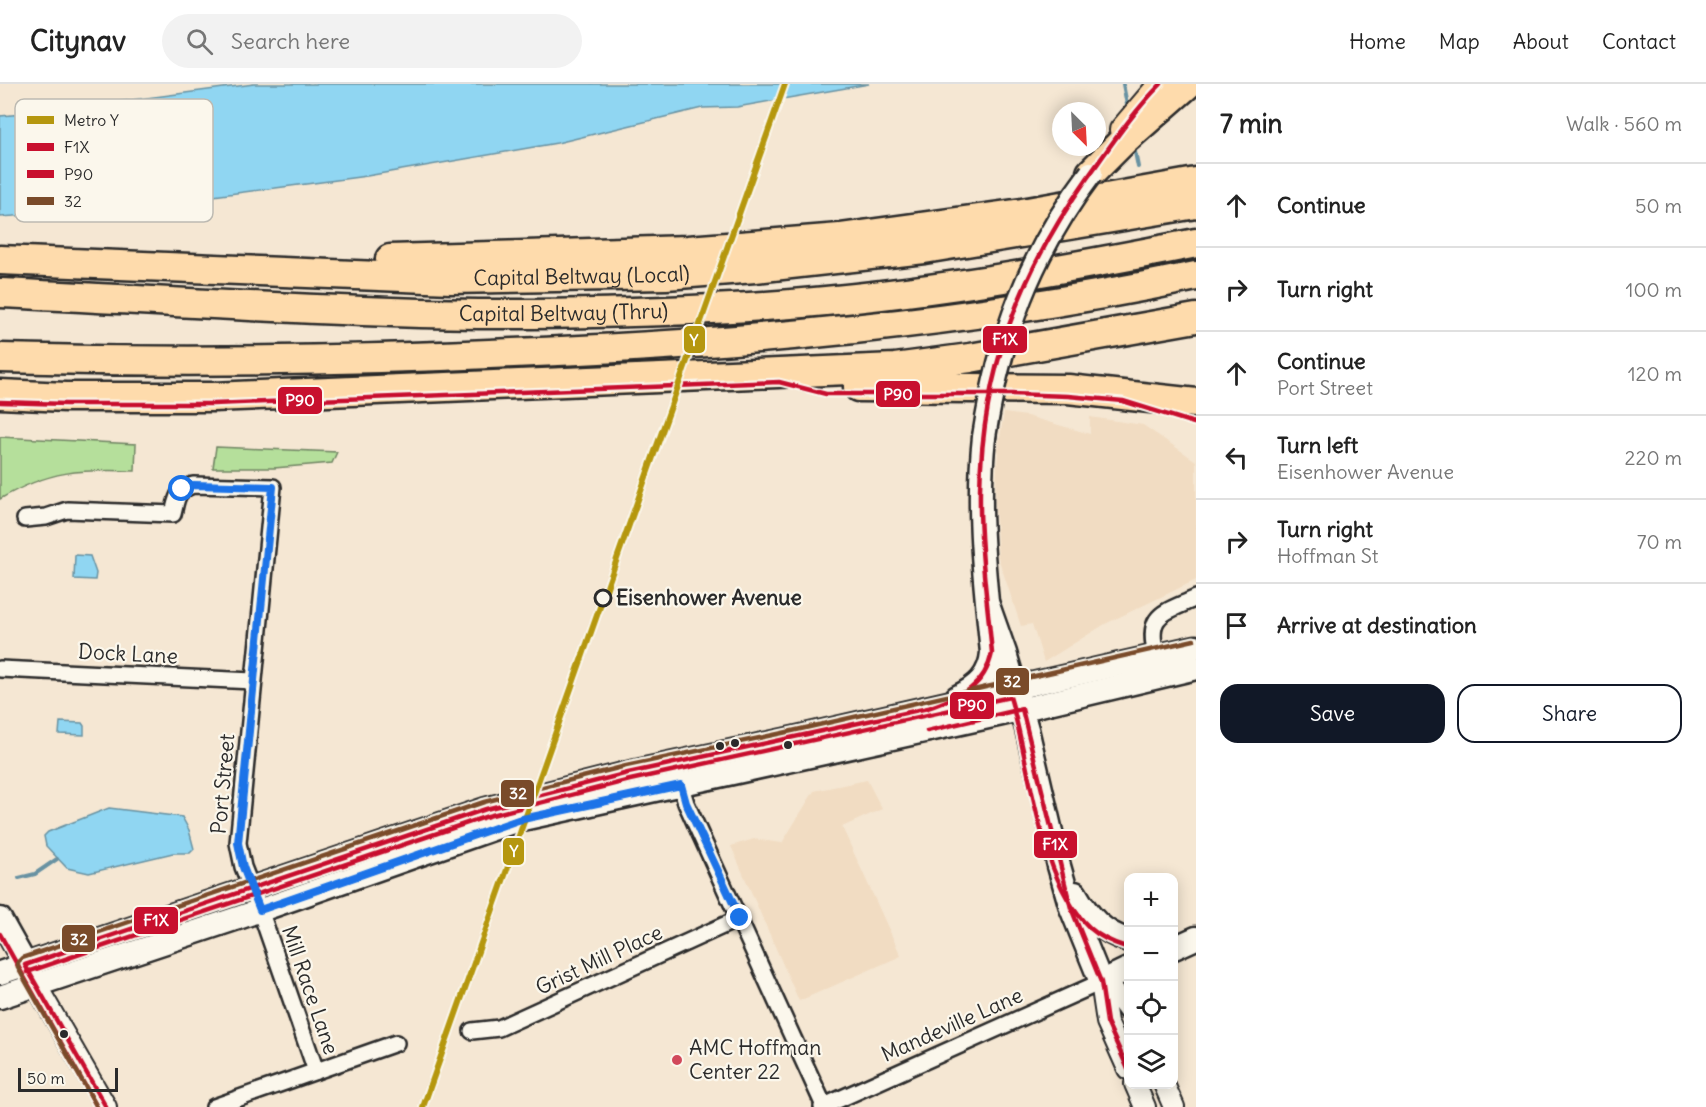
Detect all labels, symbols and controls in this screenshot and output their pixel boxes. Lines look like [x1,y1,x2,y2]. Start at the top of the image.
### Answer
search box [162,14,582,68]
text: Citynav [30,23,126,59]
icon: search [183,25,216,58]
text: Search here [231,27,350,55]
text: Home [1349,28,1406,55]
text: Map [1439,28,1480,55]
text: About [1513,28,1569,55]
text: Contact [1602,28,1676,55]
legend [15,99,213,222]
north arrow [1052,102,1106,156]
text: 7 min [1220,107,1283,140]
text: Metro Y [64,110,119,130]
text: Walk · 560 m [1566,111,1682,136]
text: F1X [64,137,89,157]
text: P90 [64,164,93,184]
icon: ahead [1220,189,1253,222]
text: 32 [64,191,82,211]
text: Continue [1277,191,1366,219]
text: 50 m [1635,193,1682,218]
street label: Capital Beltway (Local) [473,259,691,292]
icon: right [1220,273,1253,306]
text: Turn right [1277,275,1373,303]
text: 100 m [1625,277,1682,302]
street label: Capital Beltway (Thru) [459,297,669,327]
line badge: Y [683,325,706,354]
line badge: F1X [982,325,1028,354]
text: F1X [992,329,1019,349]
text: Y [689,330,699,350]
text: Continue [1277,347,1366,375]
icon: ahead [1220,357,1253,390]
text: 120 m [1628,361,1682,386]
text: Port Street [1277,375,1373,400]
line badge: P90 [875,380,921,408]
text: P90 [883,384,913,404]
line badge: P90 [277,386,323,415]
text: P90 [285,390,315,410]
text: Turn left [1277,431,1358,459]
icon: left [1220,441,1253,474]
text: 220 m [1625,445,1682,470]
text: Eisenhower Avenue [1277,459,1454,484]
route start [168,475,194,501]
text: Turn right [1277,515,1373,543]
icon: right [1220,525,1253,558]
text: 70 m [1637,529,1682,554]
text: Hoffman St [1277,543,1378,568]
place label: Eisenhower Avenue [616,584,802,611]
marker: Eisenhower Avenue [594,589,612,607]
icon: arrive [1220,609,1253,642]
text: Arrive at destination [1277,611,1477,639]
street label: Dock Lane [77,637,179,670]
line badge: 32 [995,667,1030,696]
text: 32 [1003,671,1021,691]
button: Save [1220,684,1445,743]
button: Share [1457,684,1682,743]
line badge: P90 [949,691,995,720]
text: P90 [957,695,987,715]
street label: Port Street [205,733,240,835]
unlabelled marker [729,737,741,749]
unlabelled marker [782,739,794,751]
unlabelled marker [714,740,726,752]
line badge: 32 [500,779,535,808]
text: 32 [509,783,527,803]
line badge: F1X [1033,830,1078,859]
text: F1X [1042,834,1069,854]
line badge: Y [502,837,525,866]
text: Y [509,841,519,861]
map controls [1124,873,1178,1089]
button: + [1124,873,1178,927]
route end [726,904,752,930]
line badge: F1X [133,906,179,935]
text: F1X [143,910,170,930]
street label: Grist Mill Place [531,918,667,1001]
street label: Mill Race Lane [276,922,345,1058]
line badge: 32 [61,924,96,953]
button: − [1124,927,1178,981]
text: 32 [70,929,88,949]
street label: Mandeville Lane [877,981,1027,1068]
button: locate [1124,981,1178,1035]
unlabelled marker [58,1028,70,1040]
place label: AMC Hoffman Center 22 [689,1034,821,1085]
button: layers [1124,1035,1178,1089]
marker: AMC Hoffman Center 22 [670,1053,684,1067]
scale bar [18,1065,118,1092]
text: 50 m [27,1068,65,1088]

